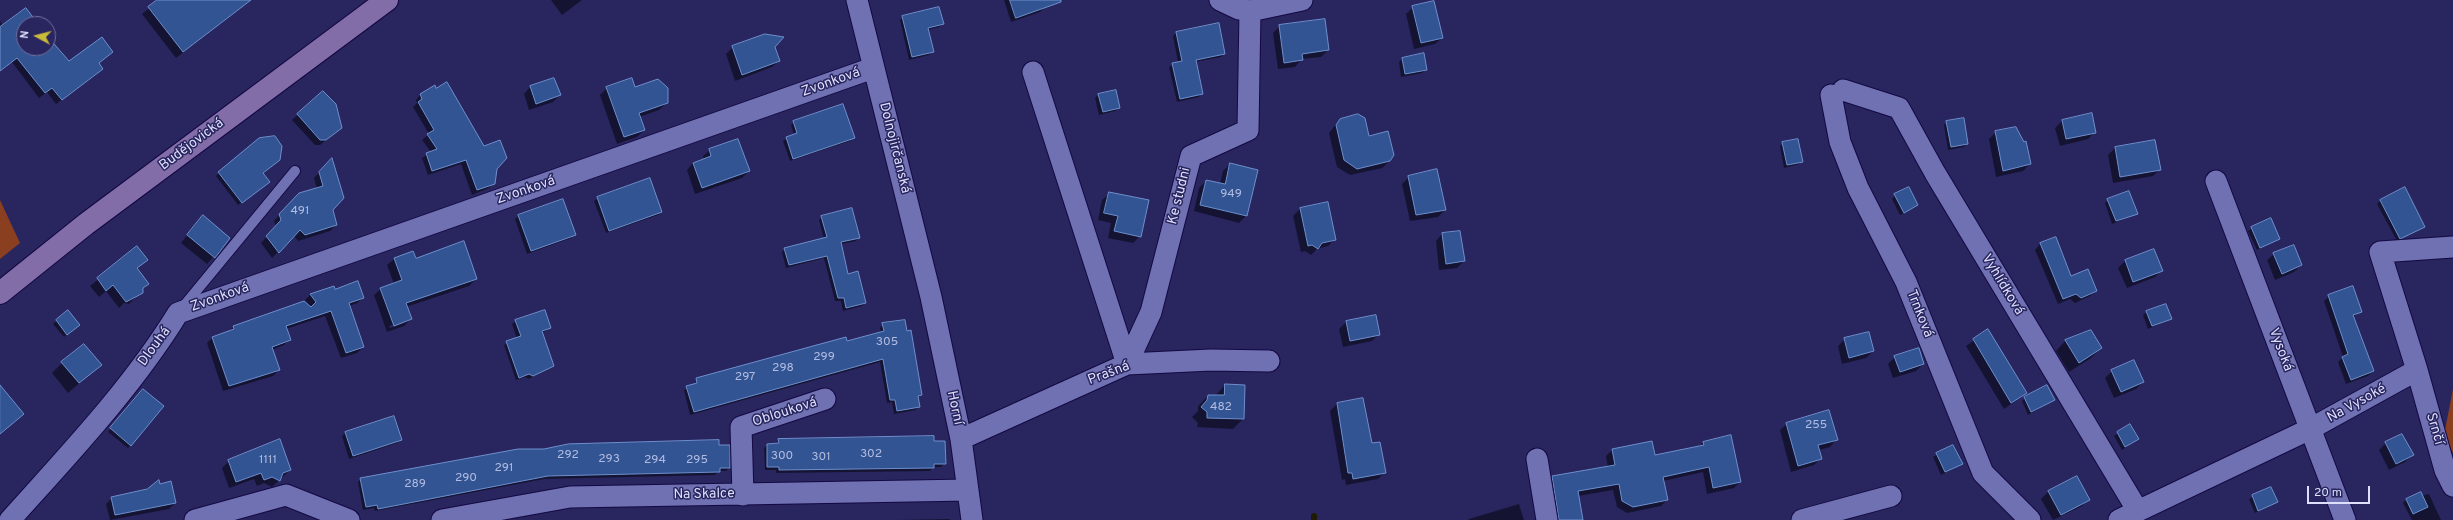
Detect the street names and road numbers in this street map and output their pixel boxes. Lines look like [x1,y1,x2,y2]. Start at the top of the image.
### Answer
street label: Zvonková [799,65,863,101]
street label: Dolnojirčanská [875,101,913,195]
street label: Budějovická [157,115,227,175]
street label: Ke studni [1165,166,1195,226]
street label: Zvonková [494,173,558,209]
street label: Vyhlídková [1977,251,2027,319]
street label: Zvonková [188,280,252,316]
street label: Trnková [1902,288,1936,340]
street label: Dlouhá [135,324,175,370]
street label: Vysoká [2264,326,2296,374]
street label: Prašná [1086,358,1132,390]
street label: Na Vysoké [2325,381,2389,427]
street label: Horní [942,389,966,427]
street label: Oblouková [751,395,819,431]
street label: Srnčí [2421,411,2447,447]
street label: Na Skalce [673,486,735,504]

